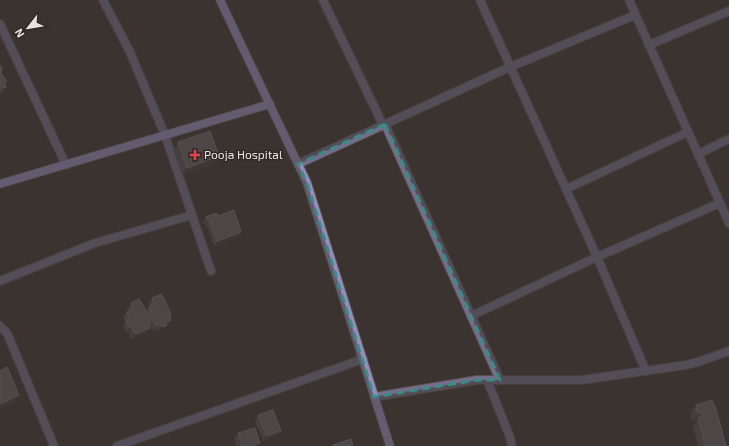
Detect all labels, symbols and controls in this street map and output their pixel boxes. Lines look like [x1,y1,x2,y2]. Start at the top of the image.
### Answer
north arrow [8,8,48,48]
text: N [11,27,27,40]
place label: Pooja Hospital [204,147,283,162]
marker: Pooja Hospital [189,149,201,161]

